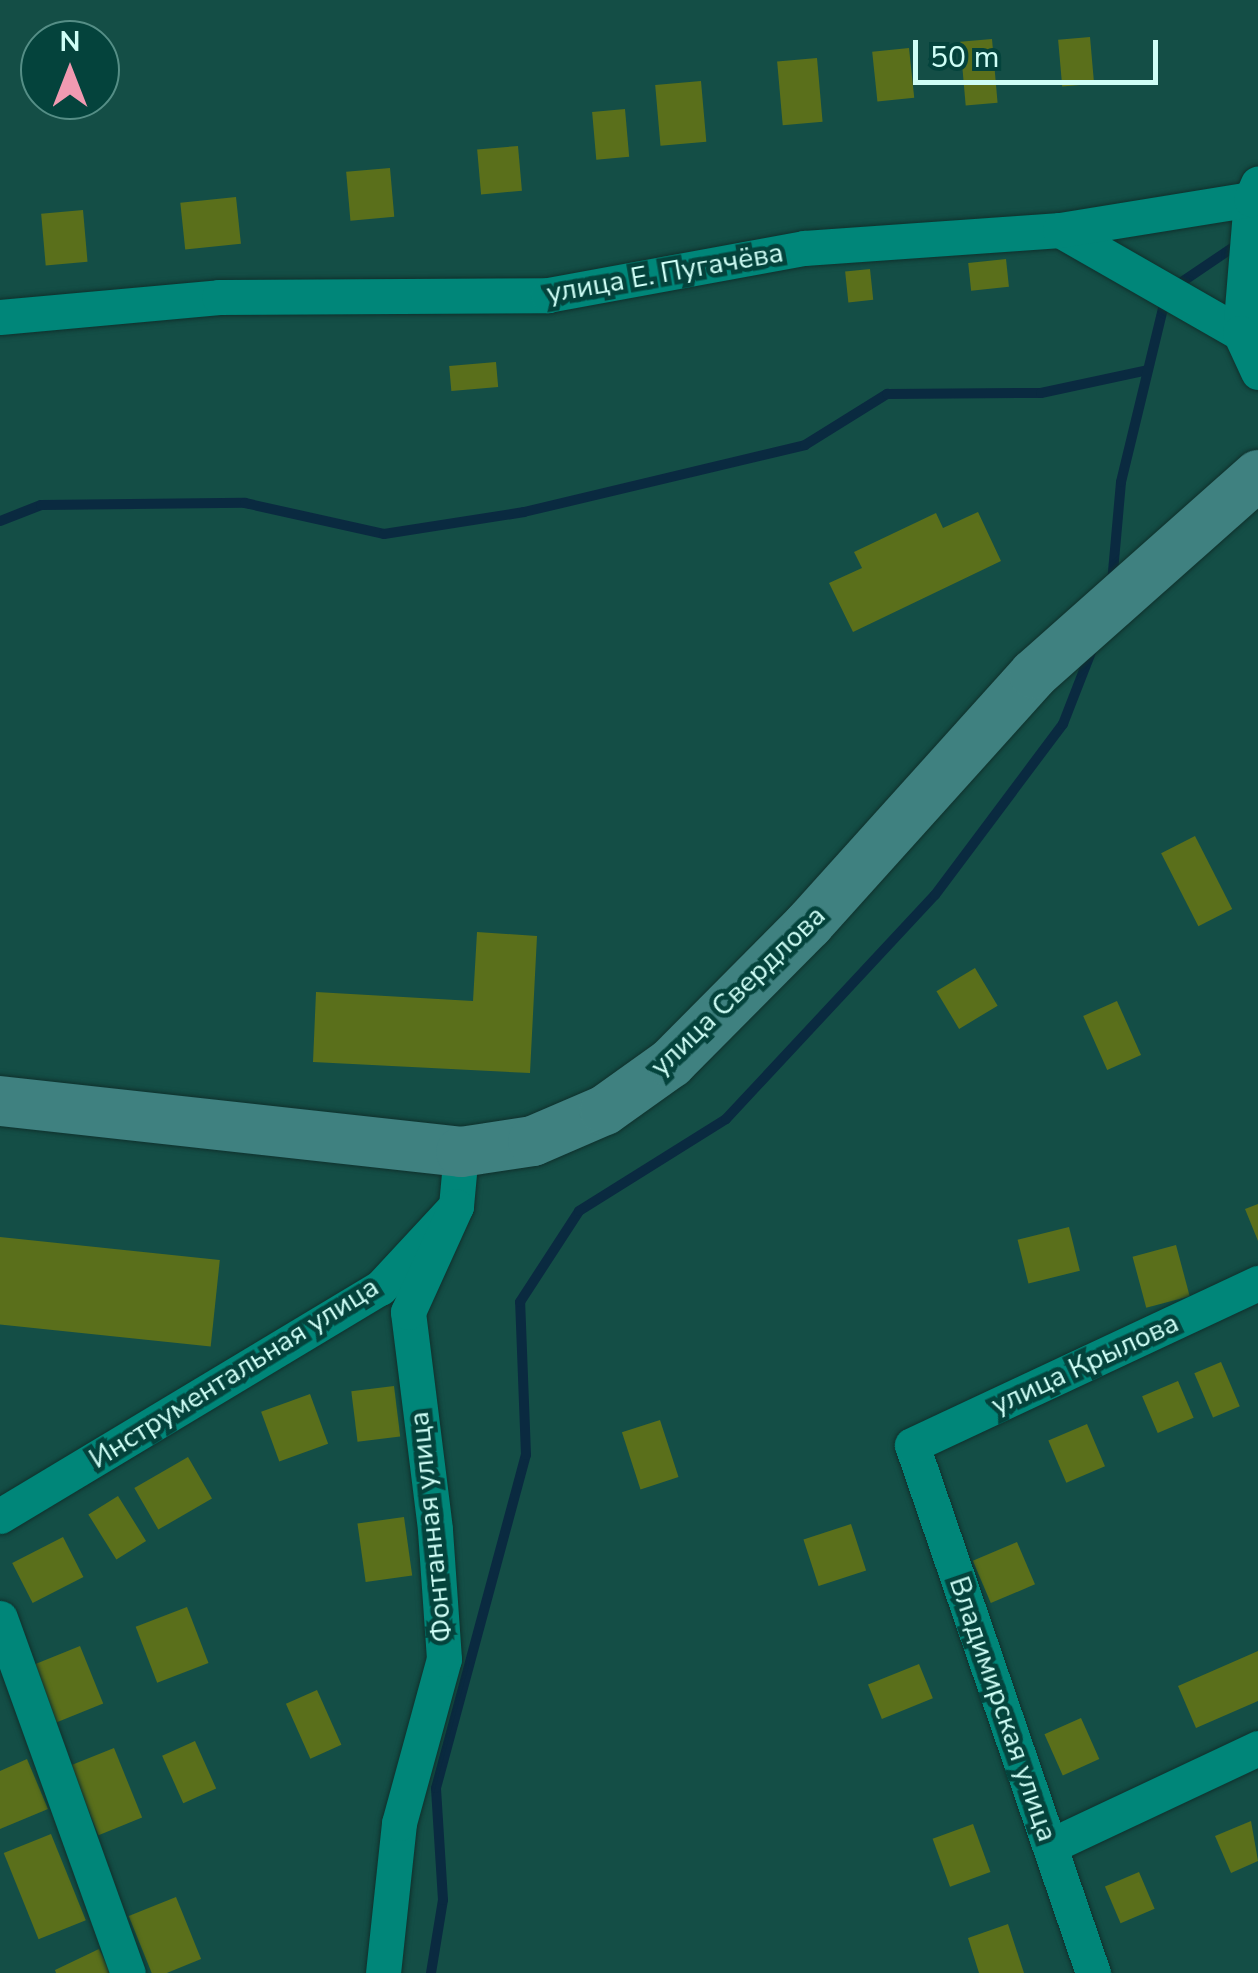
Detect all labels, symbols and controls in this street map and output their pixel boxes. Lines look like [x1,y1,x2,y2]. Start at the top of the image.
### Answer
north arrow [20,20,120,120]
scale bar [918,20,1163,82]
text: N [60,23,80,61]
text: 50 m [930,37,999,78]
street label: улица Е. Пугачёва [544,236,786,310]
street label: улица Свердлова [644,899,832,1083]
street label: Инструментальная улица [83,1270,385,1476]
street label: улица Крылова [986,1306,1184,1422]
street label: Фонтанная улица [402,1410,460,1644]
street label: Владимирская улица [942,1572,1064,1846]

